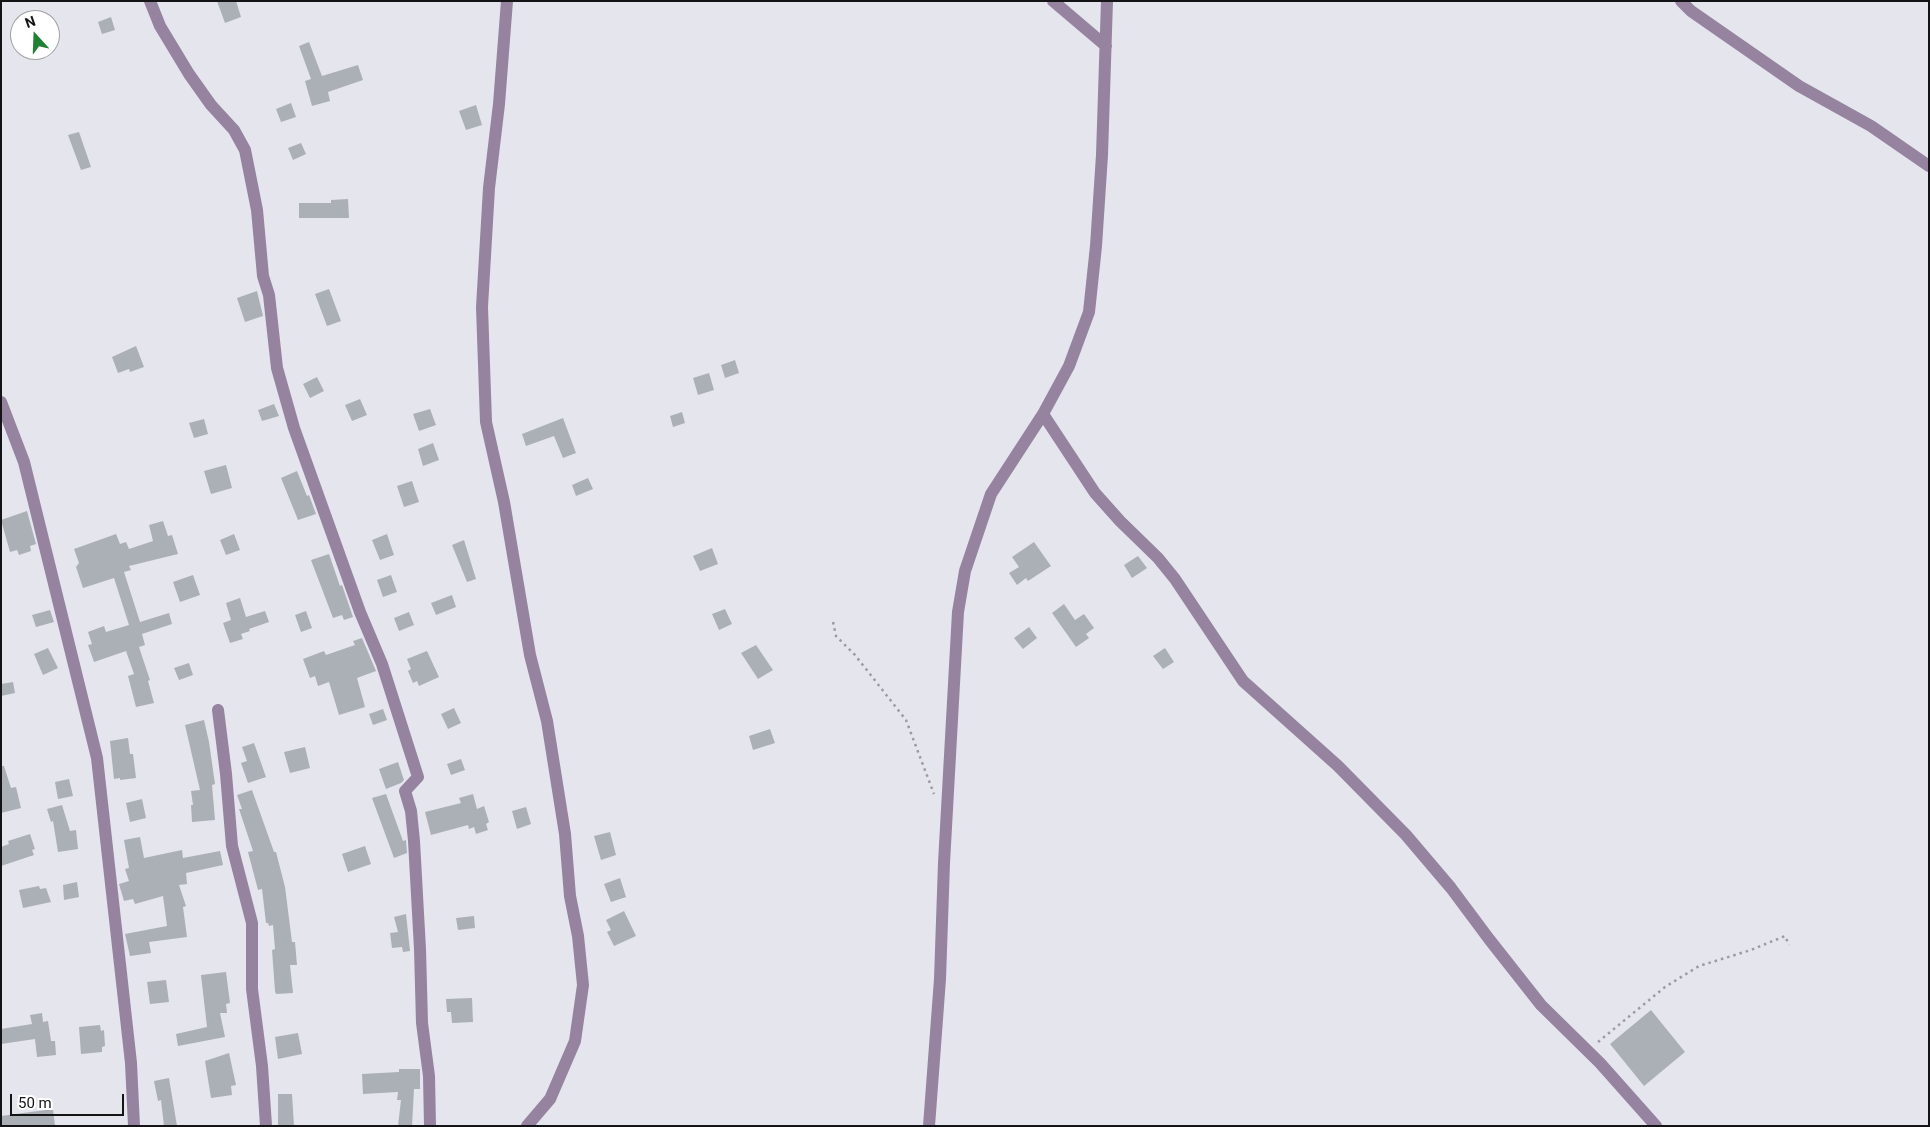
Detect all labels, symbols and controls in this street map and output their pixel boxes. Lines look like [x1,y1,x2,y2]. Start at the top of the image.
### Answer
north arrow [10,10,60,60]
text: N [23,13,38,31]
scale bar [12,1084,126,1116]
text: 50 m [18,1094,52,1112]

